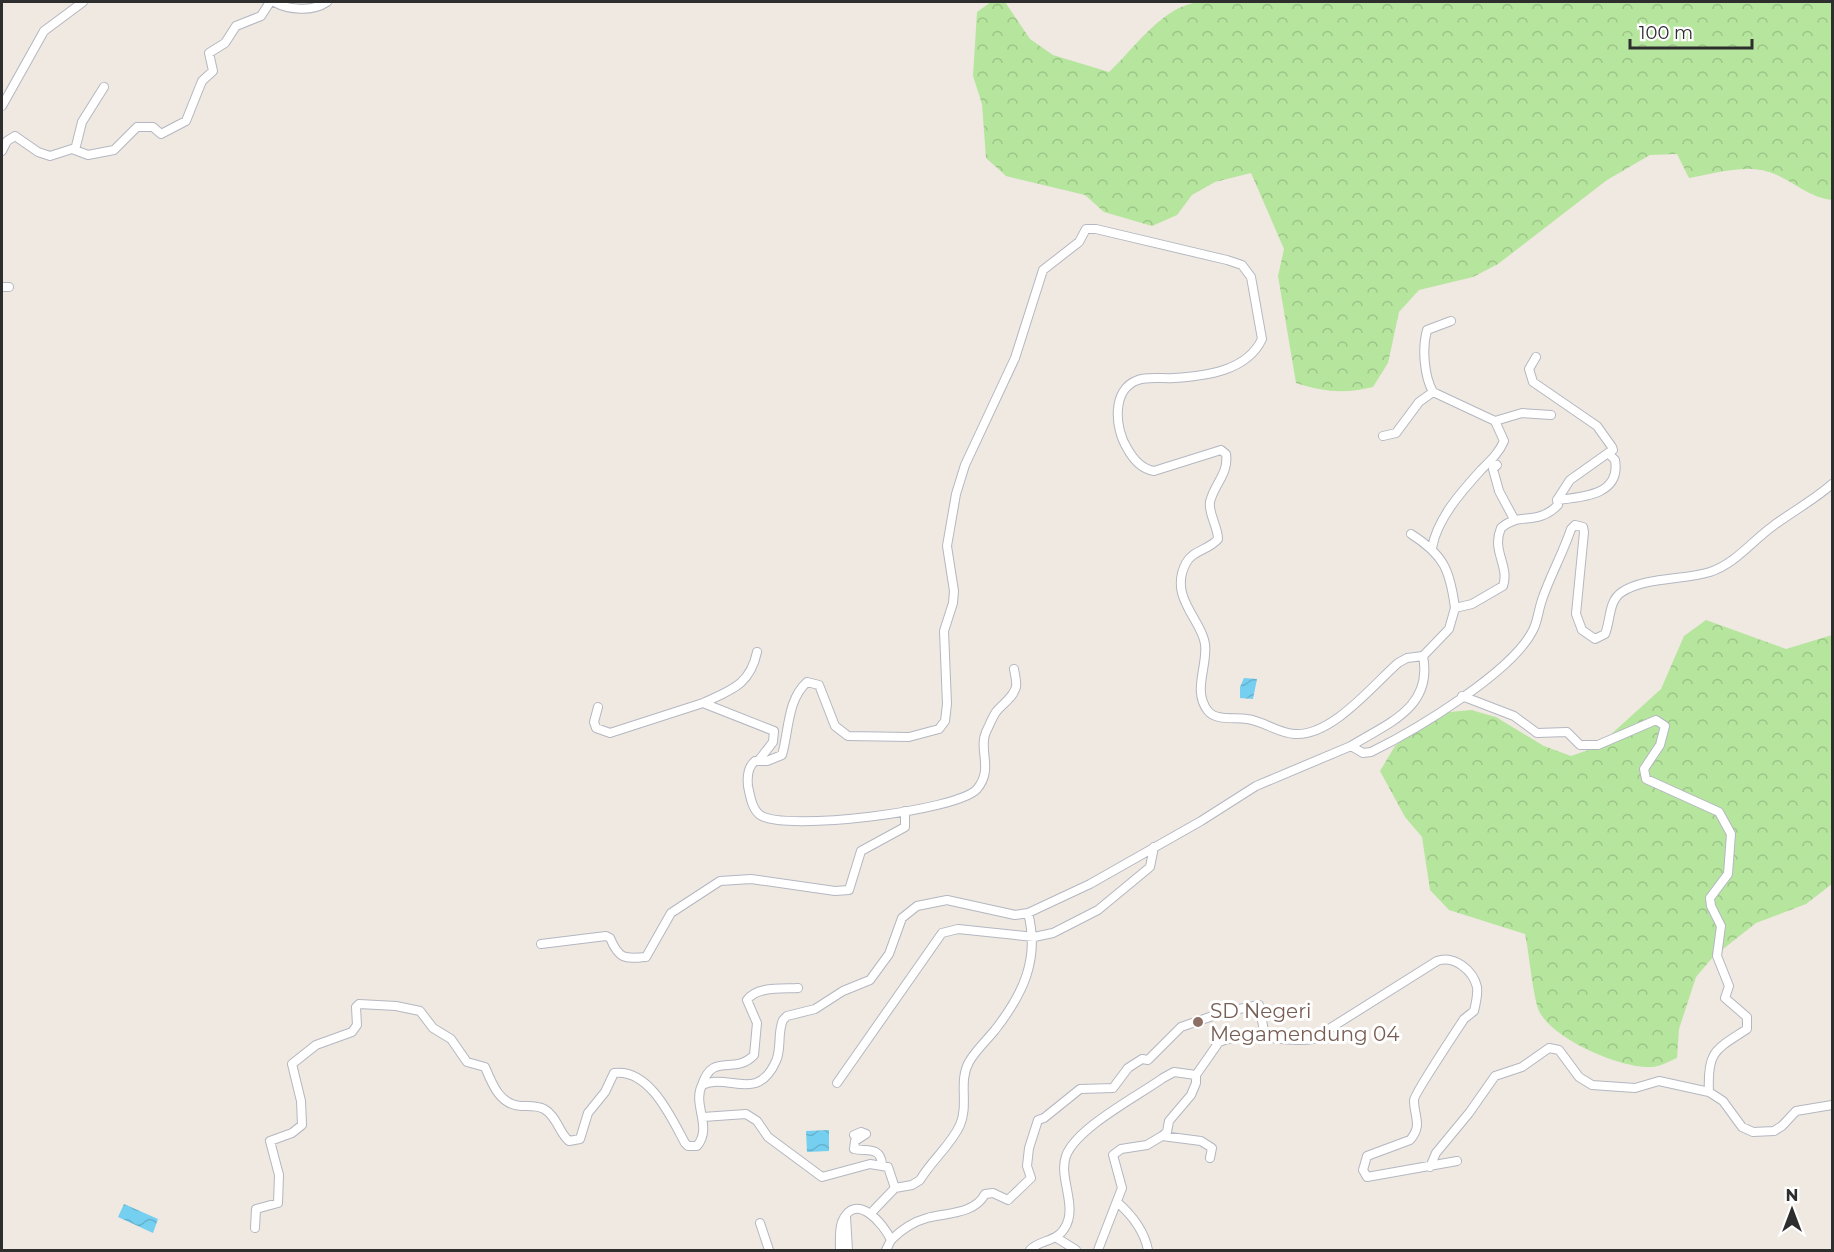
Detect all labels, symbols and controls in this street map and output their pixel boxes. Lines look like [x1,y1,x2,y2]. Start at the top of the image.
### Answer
scale bar [1630,12,1752,50]
text: 100 m [1639,22,1693,44]
place label: SD Negeri Megamendung 04 [1210,999,1399,1046]
marker: SD Negeri Megamendung 04 [1191,1015,1205,1029]
north arrow [1762,1180,1822,1240]
text: N [1786,1186,1798,1205]

